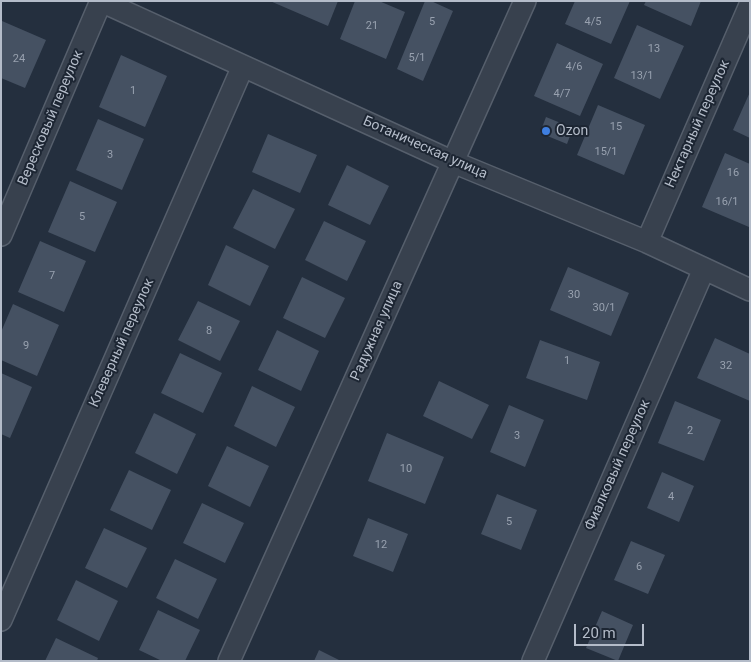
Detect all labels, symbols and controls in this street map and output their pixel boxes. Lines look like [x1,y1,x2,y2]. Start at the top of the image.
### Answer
house number: 5 [429,15,435,29]
house number: 4/5 [585,15,601,29]
house number: 21 [366,19,378,33]
house number: 13 [648,42,660,56]
street label: Вересковый переулок [15,48,87,188]
house number: 5/1 [409,51,425,65]
house number: 24 [13,52,25,66]
street label: Нектарный переулок [662,57,734,191]
house number: 4/6 [566,60,582,74]
house number: 13/1 [630,69,654,83]
house number: 1 [130,84,136,98]
house number: 4/7 [554,87,570,101]
street label: Ботаническая улица [360,113,490,183]
house number: 15 [610,120,622,134]
place label: Ozon [556,123,588,139]
marker: Ozon [540,125,552,137]
house number: 15/1 [594,145,618,159]
house number: 3 [107,148,113,162]
house number: 16 [727,166,739,180]
house number: 16/1 [715,195,739,209]
house number: 5 [79,210,85,224]
house number: 7 [49,269,55,283]
street label: Клеверный переулок [86,276,158,410]
street label: Радужная улица [347,279,407,383]
house number: 30 [568,288,580,302]
house number: 30/1 [592,301,616,315]
house number: 8 [206,324,212,338]
house number: 9 [23,339,29,353]
house number: 1 [564,354,570,368]
house number: 32 [720,359,732,373]
street label: Фиалковый переулок [582,397,654,533]
house number: 2 [687,424,693,438]
house number: 3 [514,429,520,443]
house number: 10 [400,462,412,476]
house number: 4 [668,490,674,504]
house number: 5 [506,515,512,529]
house number: 12 [375,538,387,552]
house number: 6 [636,560,642,574]
scale bar [576,614,646,646]
text: 20 m [582,624,616,642]

